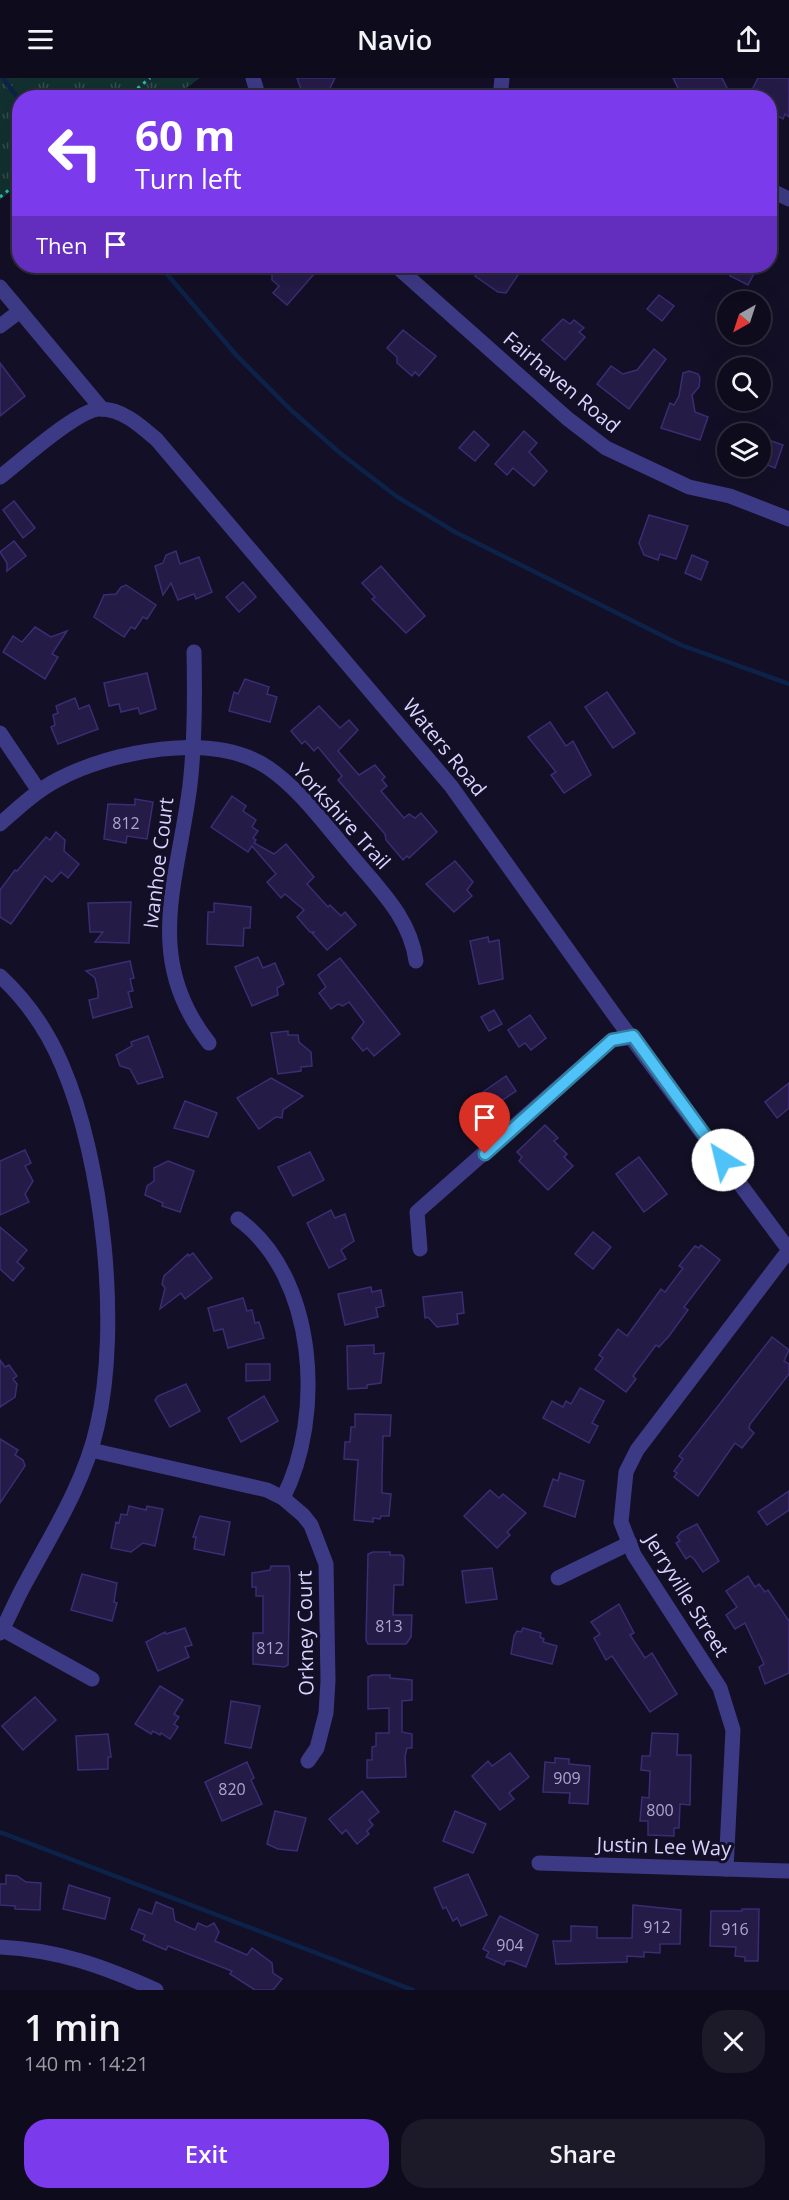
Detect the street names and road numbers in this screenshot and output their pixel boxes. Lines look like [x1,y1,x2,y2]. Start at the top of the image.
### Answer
street label: Fairhaven Road [498,325,626,439]
street label: Waters Road [397,692,493,802]
street label: Yorkshire Trail [287,757,397,875]
street label: Ivanhoe Court [137,796,179,930]
street label: Jerryville Street [637,1527,736,1662]
street label: Orkney Court [290,1570,320,1696]
street label: Justin Lee Way [594,1830,733,1862]

